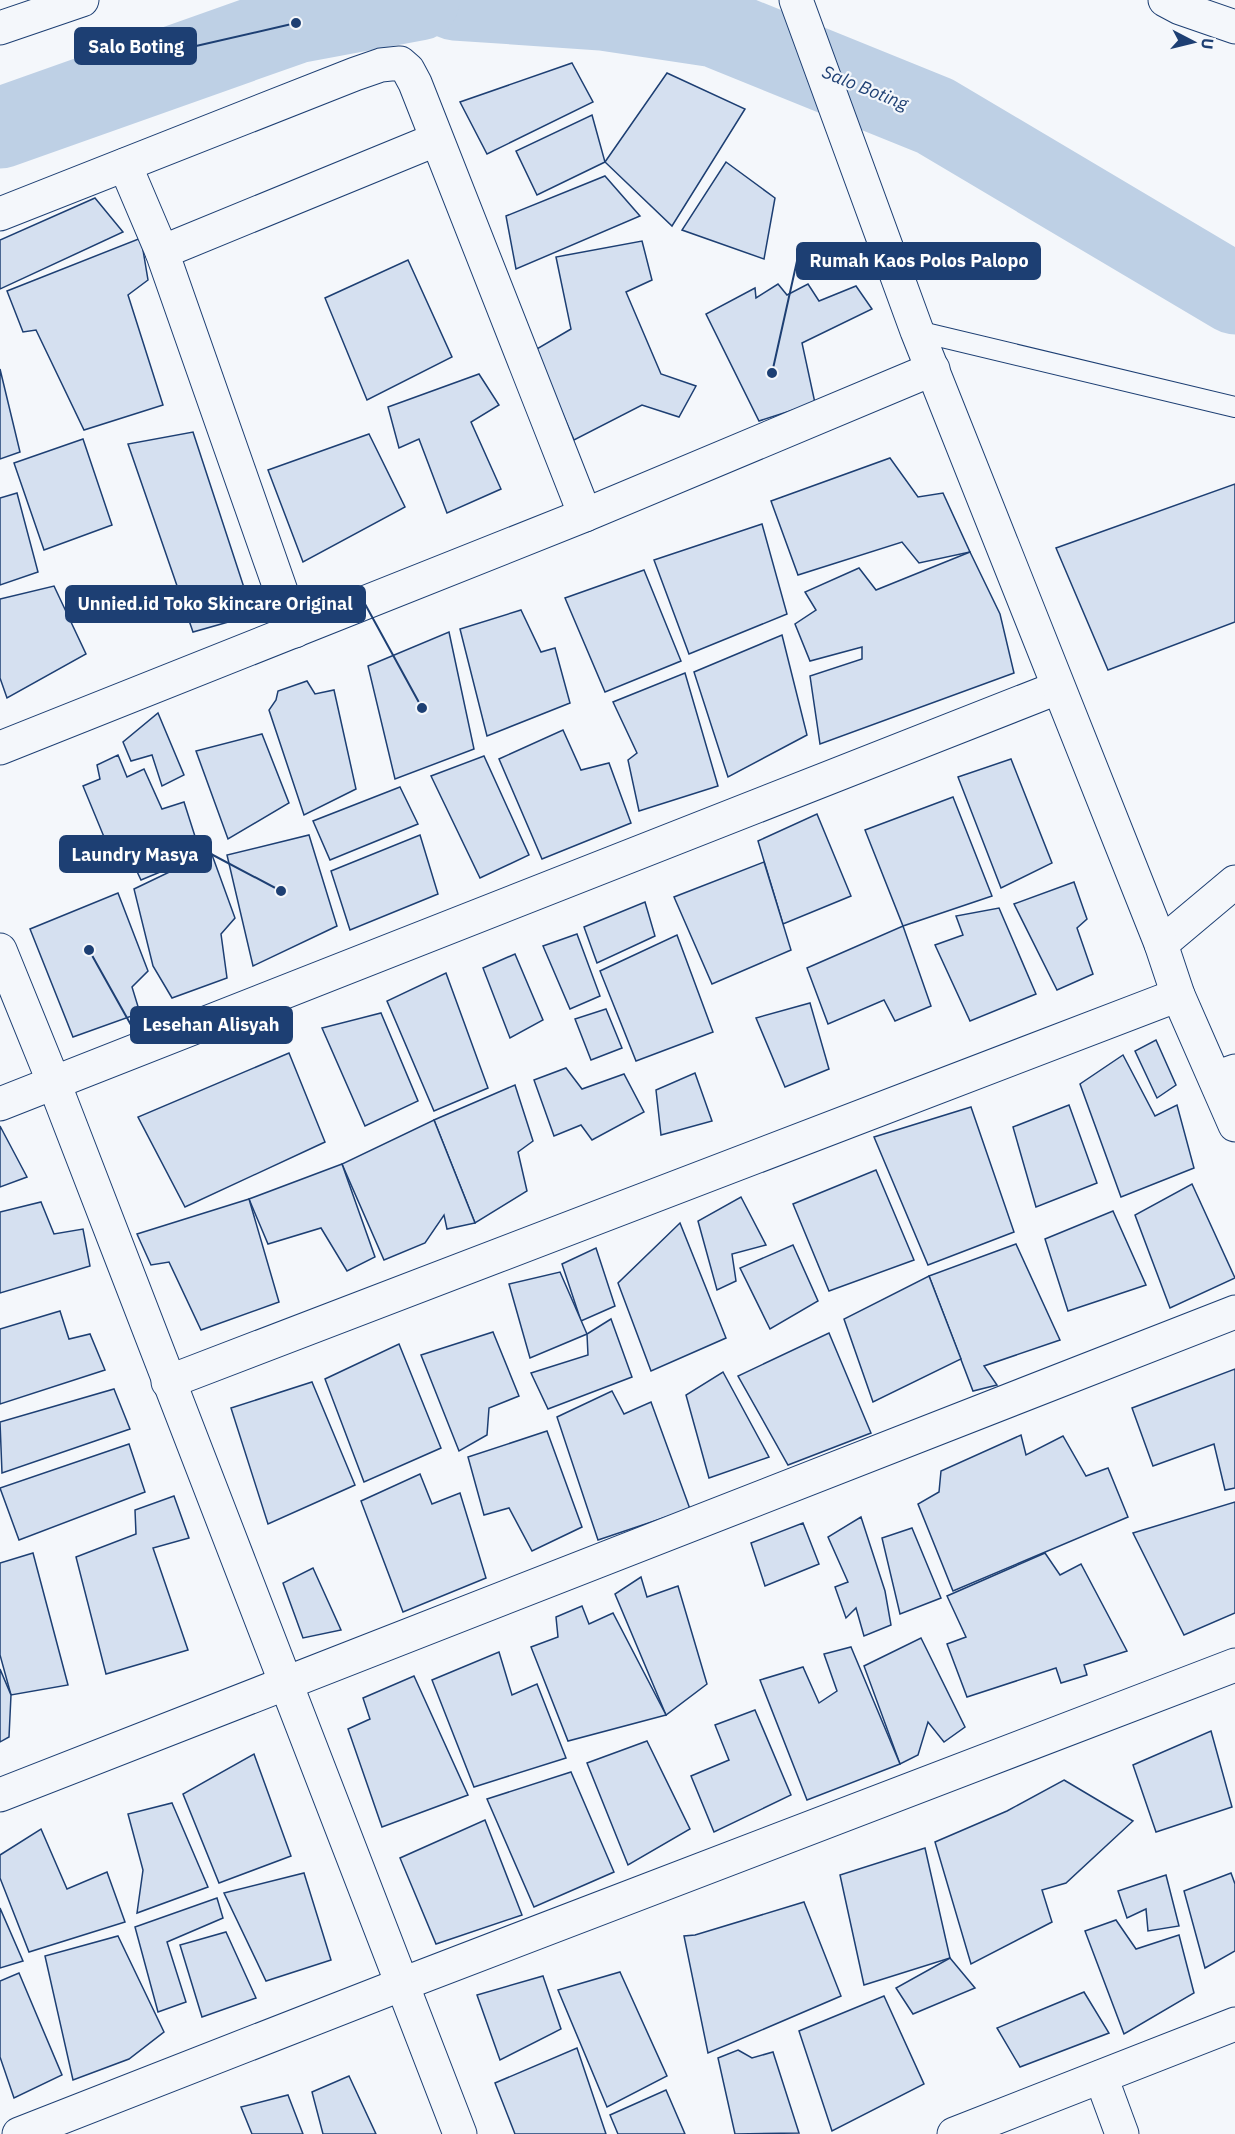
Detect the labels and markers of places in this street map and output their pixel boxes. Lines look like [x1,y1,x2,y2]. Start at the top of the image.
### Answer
callout: Salo Boting [75,28,196,64]
callout: Rumah Kaos Polos Palopo [797,243,1040,279]
callout: Unnied.id Toko Skincare Original [66,586,365,622]
callout: Laundry Masya [60,836,211,872]
callout: Lesehan Alisyah [131,1007,292,1043]

